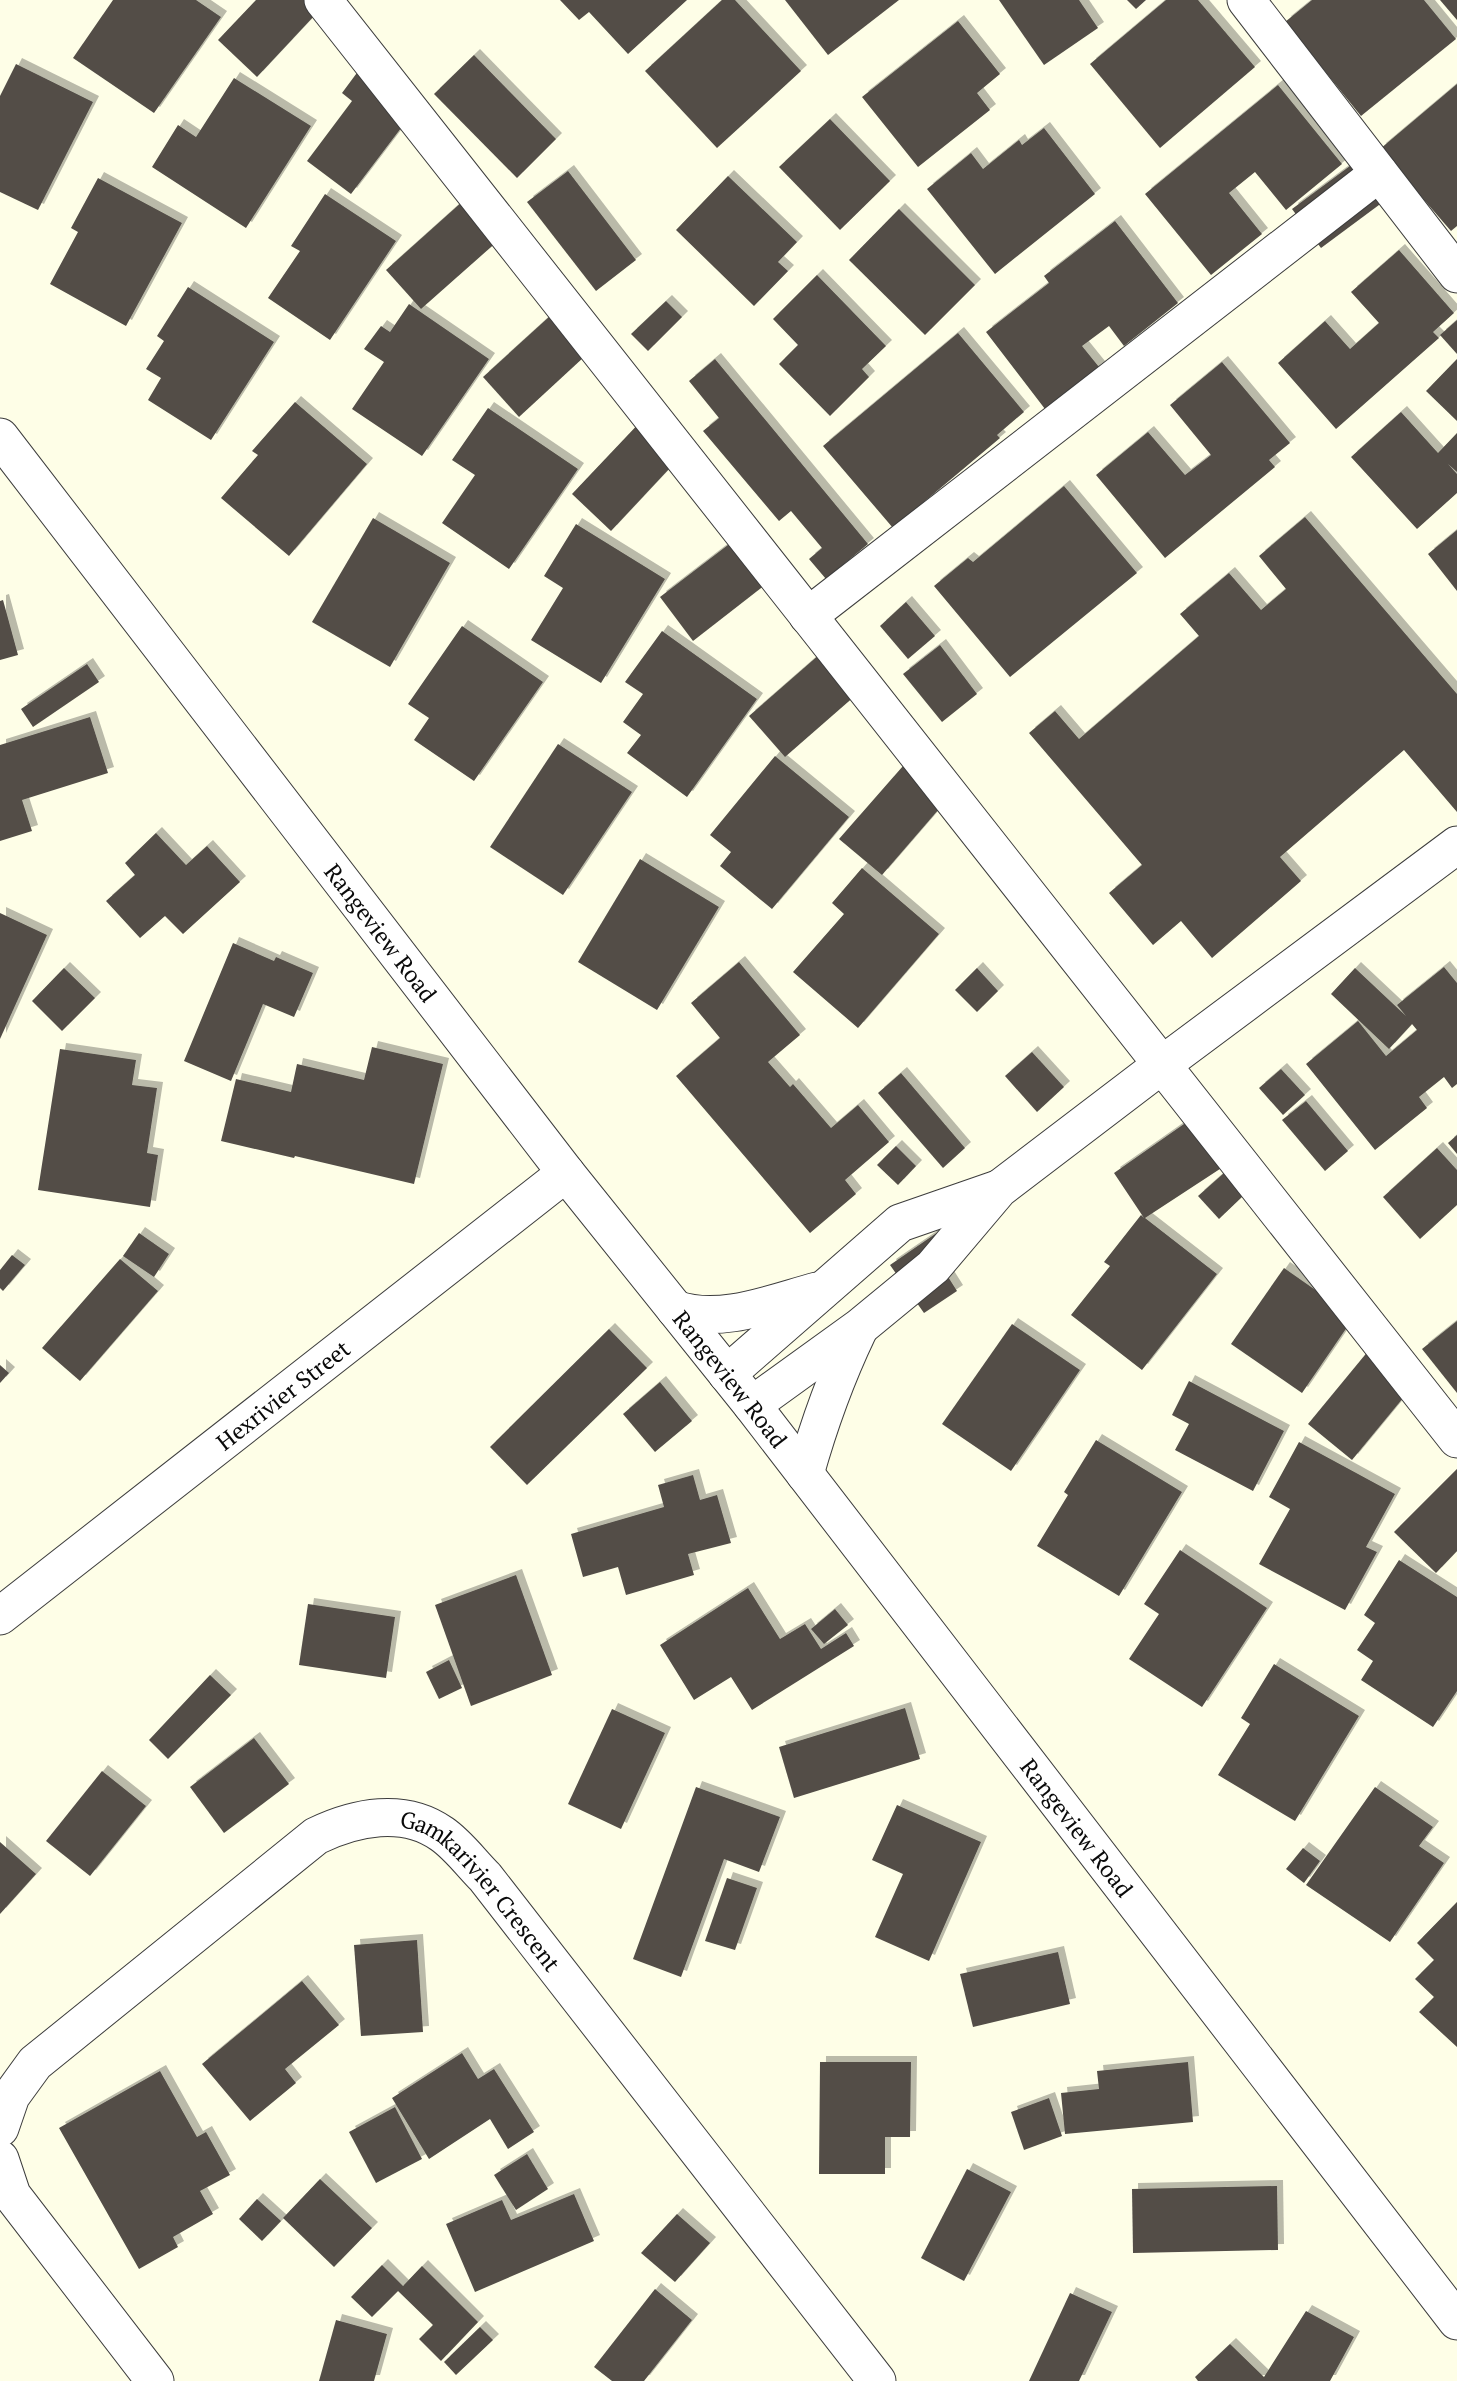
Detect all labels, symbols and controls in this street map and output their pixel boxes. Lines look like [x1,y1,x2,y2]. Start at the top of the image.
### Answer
street label: Rangeview Road [318,857,444,1008]
street label: Rangeview Road [667,1304,795,1454]
street label: Hexrivier Street [209,1332,356,1457]
street label: Rangeview Road [1014,1752,1141,1903]
street label: Gamkarivier Crescent [398,1803,568,1978]

